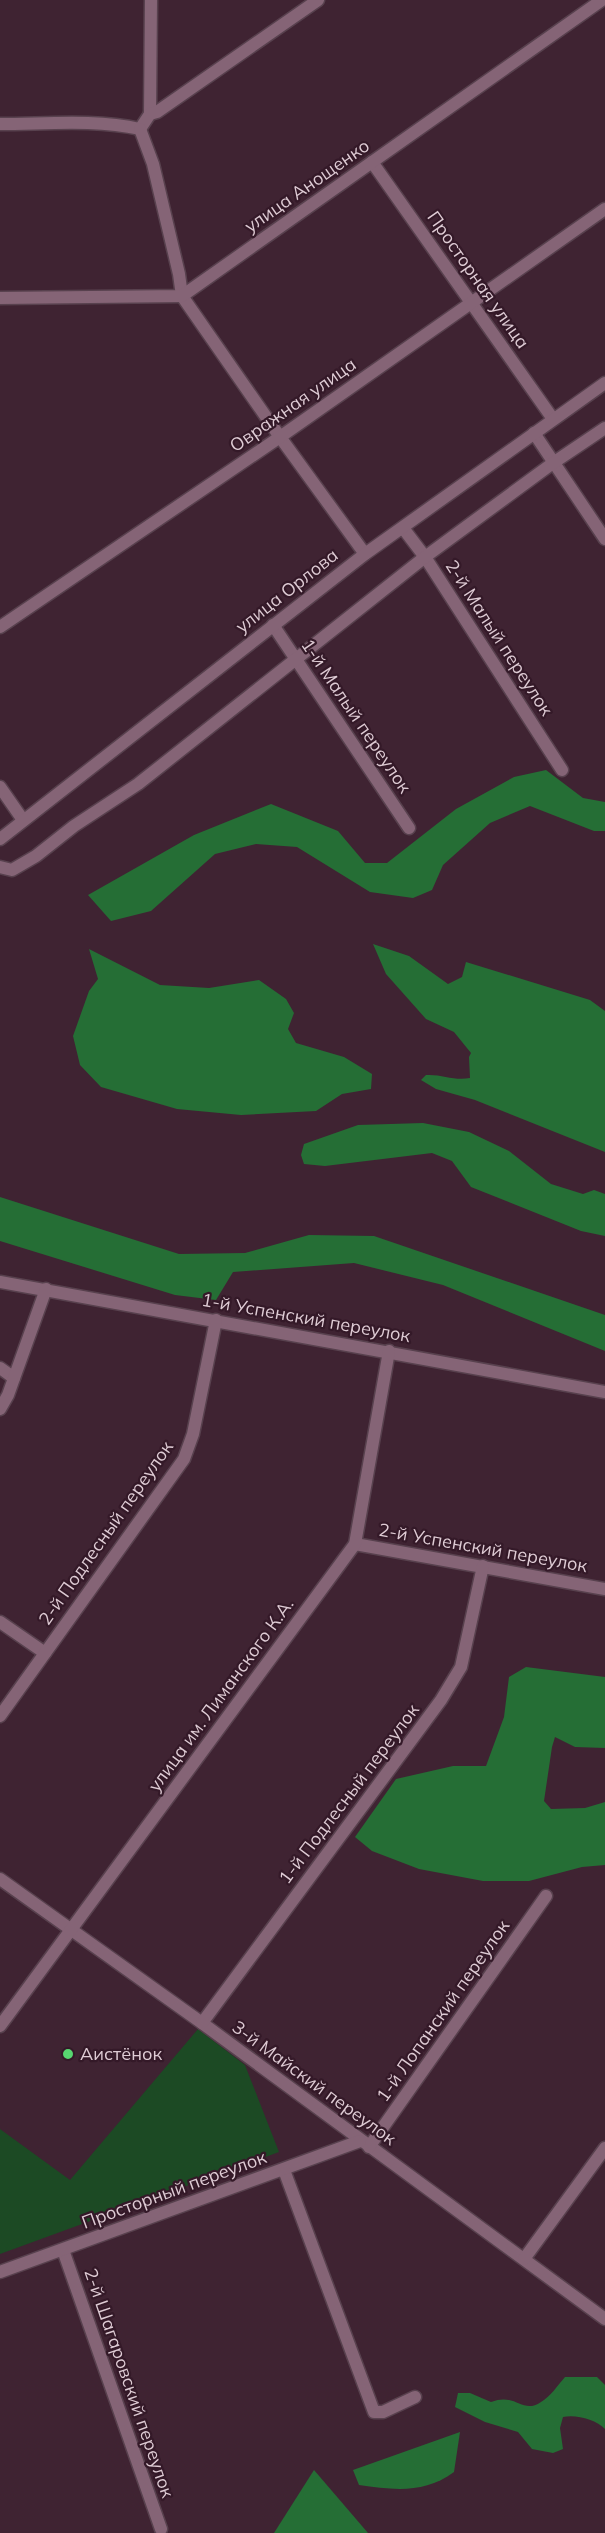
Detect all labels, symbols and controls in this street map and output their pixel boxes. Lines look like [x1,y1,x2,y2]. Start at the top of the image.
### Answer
street label: улица Анощенко [240,134,374,237]
street label: Просторная улица [422,206,534,353]
street label: Овражная улица [225,352,360,457]
street label: улица Орлова [231,543,343,638]
street label: 2-й Малый переулок [440,556,559,720]
street label: 1-й Малый переулок [296,634,417,797]
street label: 1-й Успенский переулок [200,1288,413,1347]
street label: 2-й Подлесный переулок [33,1436,178,1629]
street label: 2-й Успенский переулок [377,1518,590,1577]
street label: улица им. Лиманского К.А. [143,1593,299,1796]
street label: 1-й Подлесный переулок [273,1699,424,1888]
street label: 1-й Лопанский переулок [371,1915,514,2106]
street label: 3-й Майский переулок [228,2015,401,2150]
place label: Аистёнок [80,2042,162,2065]
marker: Аистёнок [61,2047,75,2061]
street label: Просторный переулок [78,2145,270,2234]
street label: 2-й Шагаровский переулок [79,2265,180,2501]

